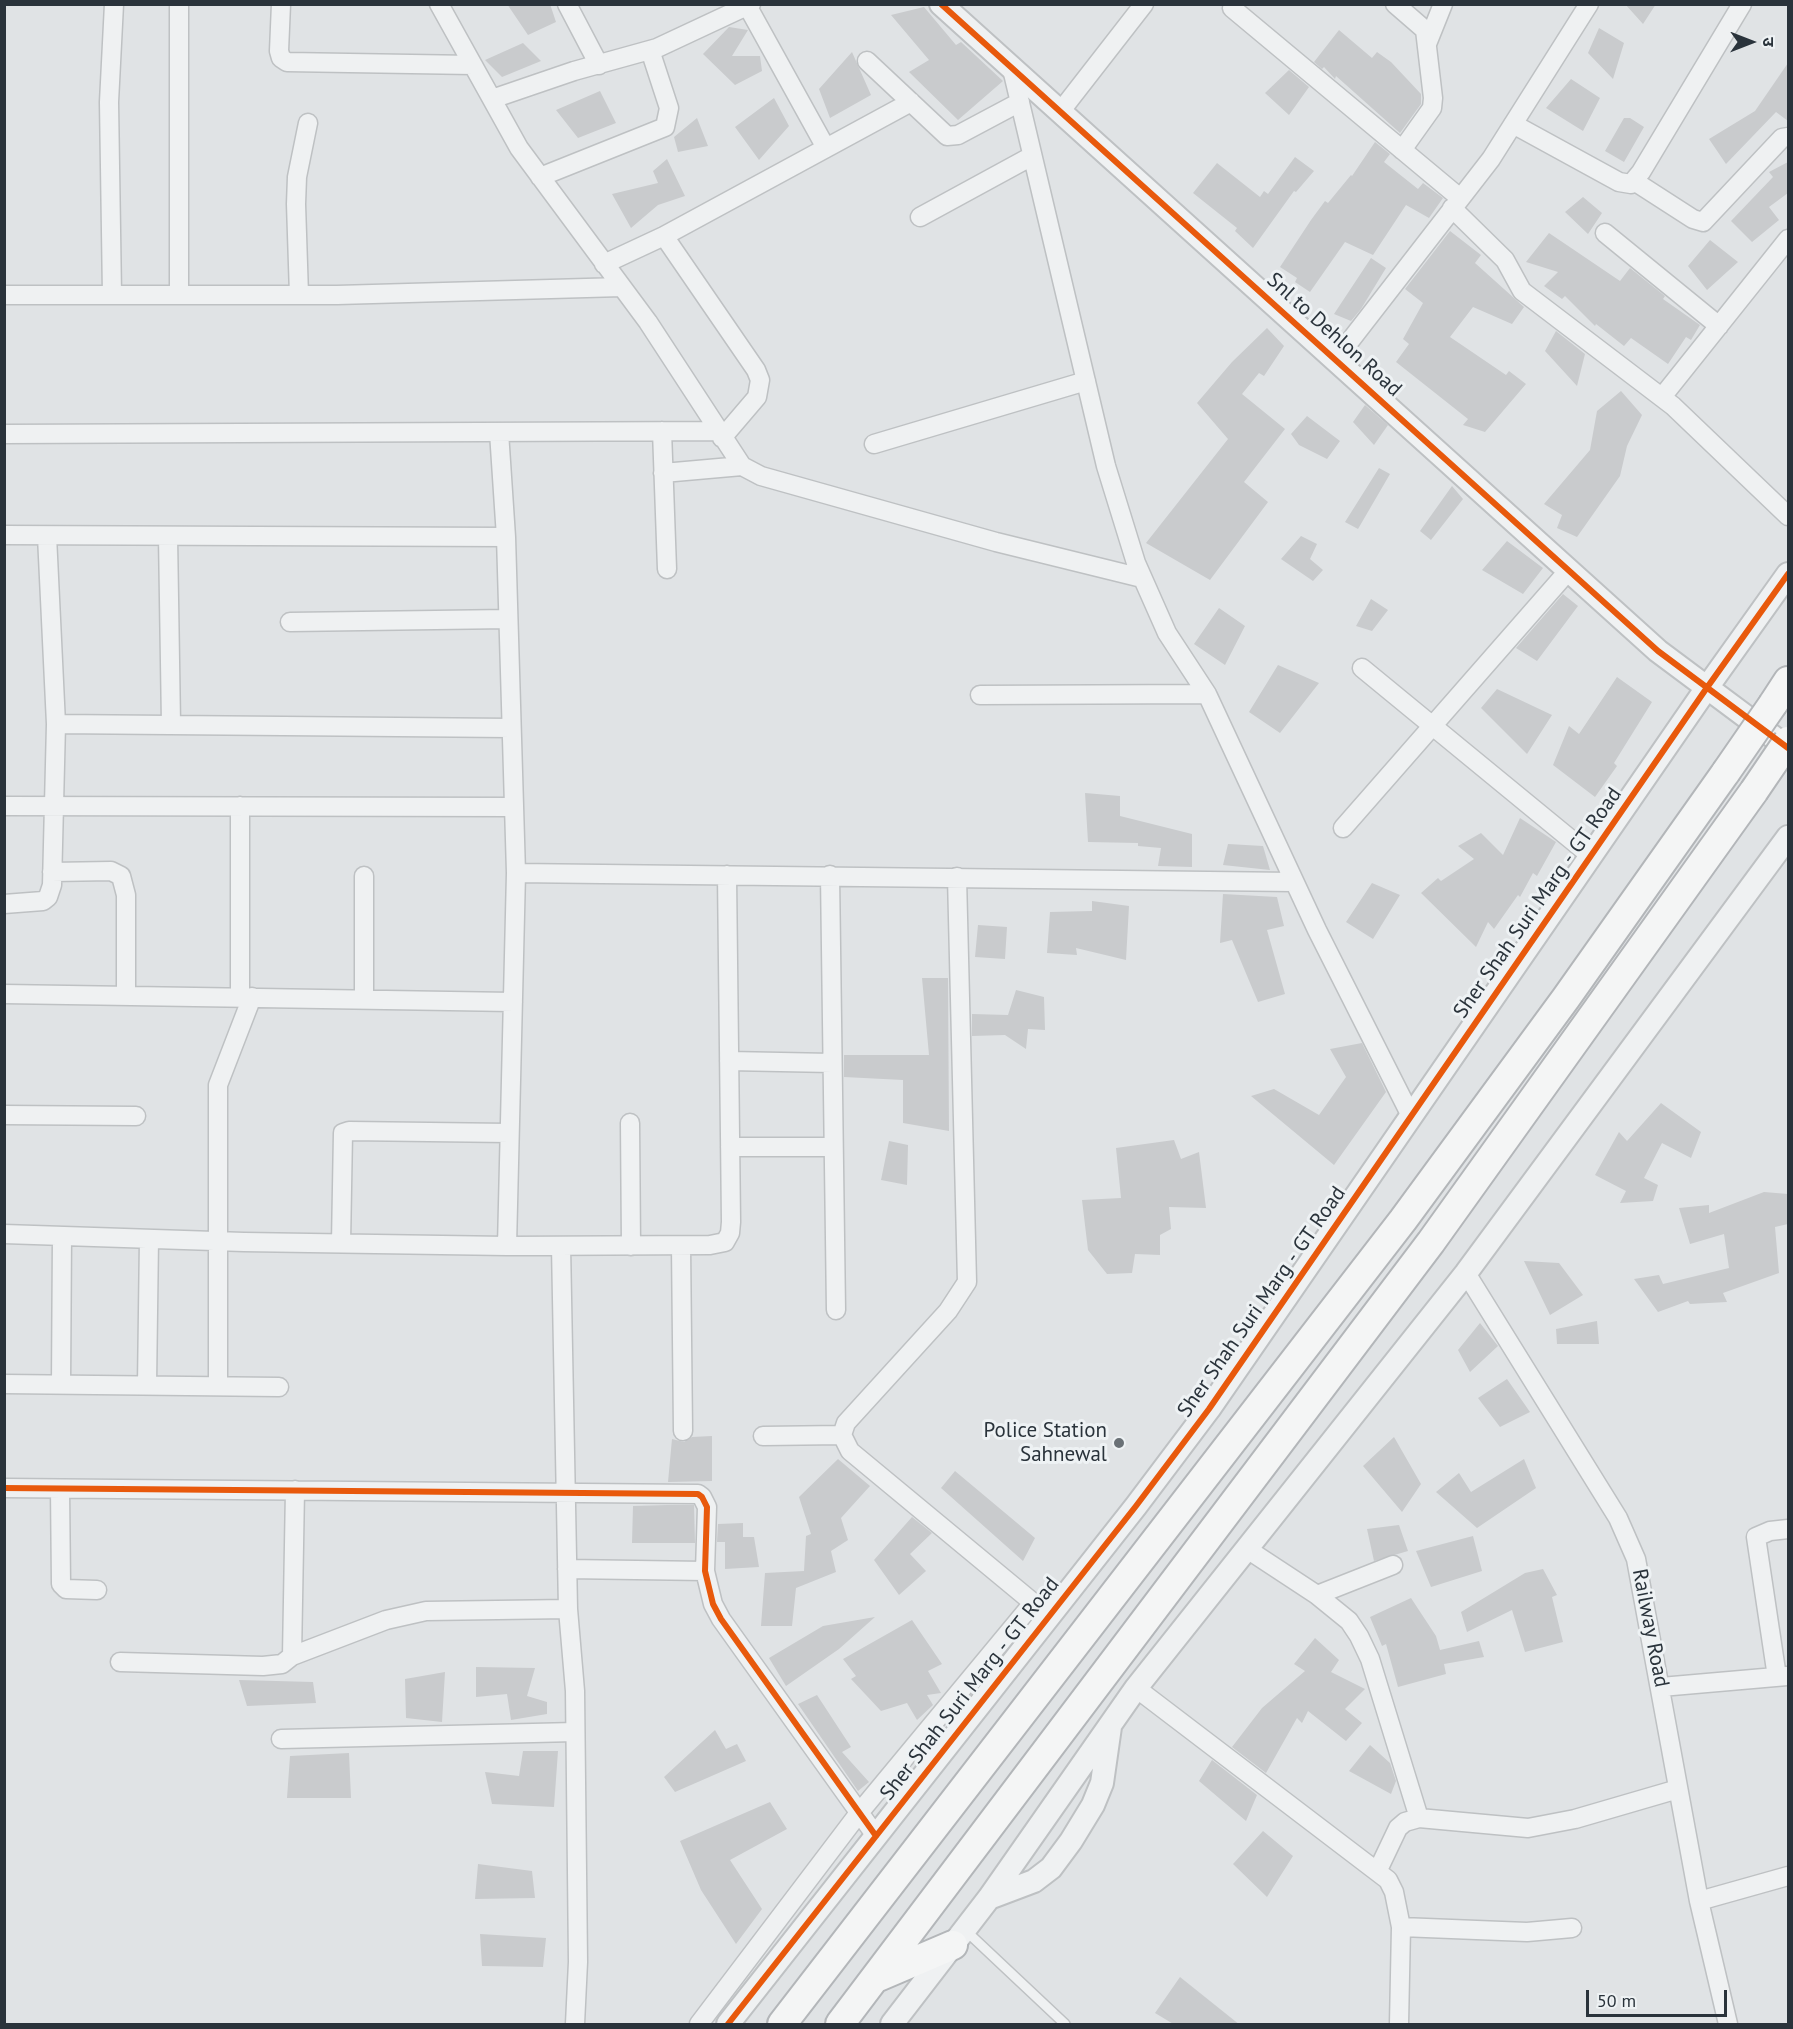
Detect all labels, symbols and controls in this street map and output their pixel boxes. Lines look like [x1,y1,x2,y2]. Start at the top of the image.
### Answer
north arrow [1721,12,1781,72]
text: उ [1759,37,1779,47]
street label: Snl to Dehlon Road [1261,268,1407,402]
street label: Sher Shah Suri Marg - GT Road [1449,783,1627,1023]
street label: Sher Shah Suri Marg - GT Road [1173,1182,1351,1422]
place label: Police Station Sahnewal [984,1418,1107,1468]
marker: Police Station Sahnewal [1112,1436,1126,1450]
street label: Railway Road [1626,1567,1674,1689]
street label: Sher Shah Suri Marg - GT Road [875,1573,1065,1805]
scale bar [1589,1978,1730,2016]
text: 50 m [1597,1989,1636,2012]

